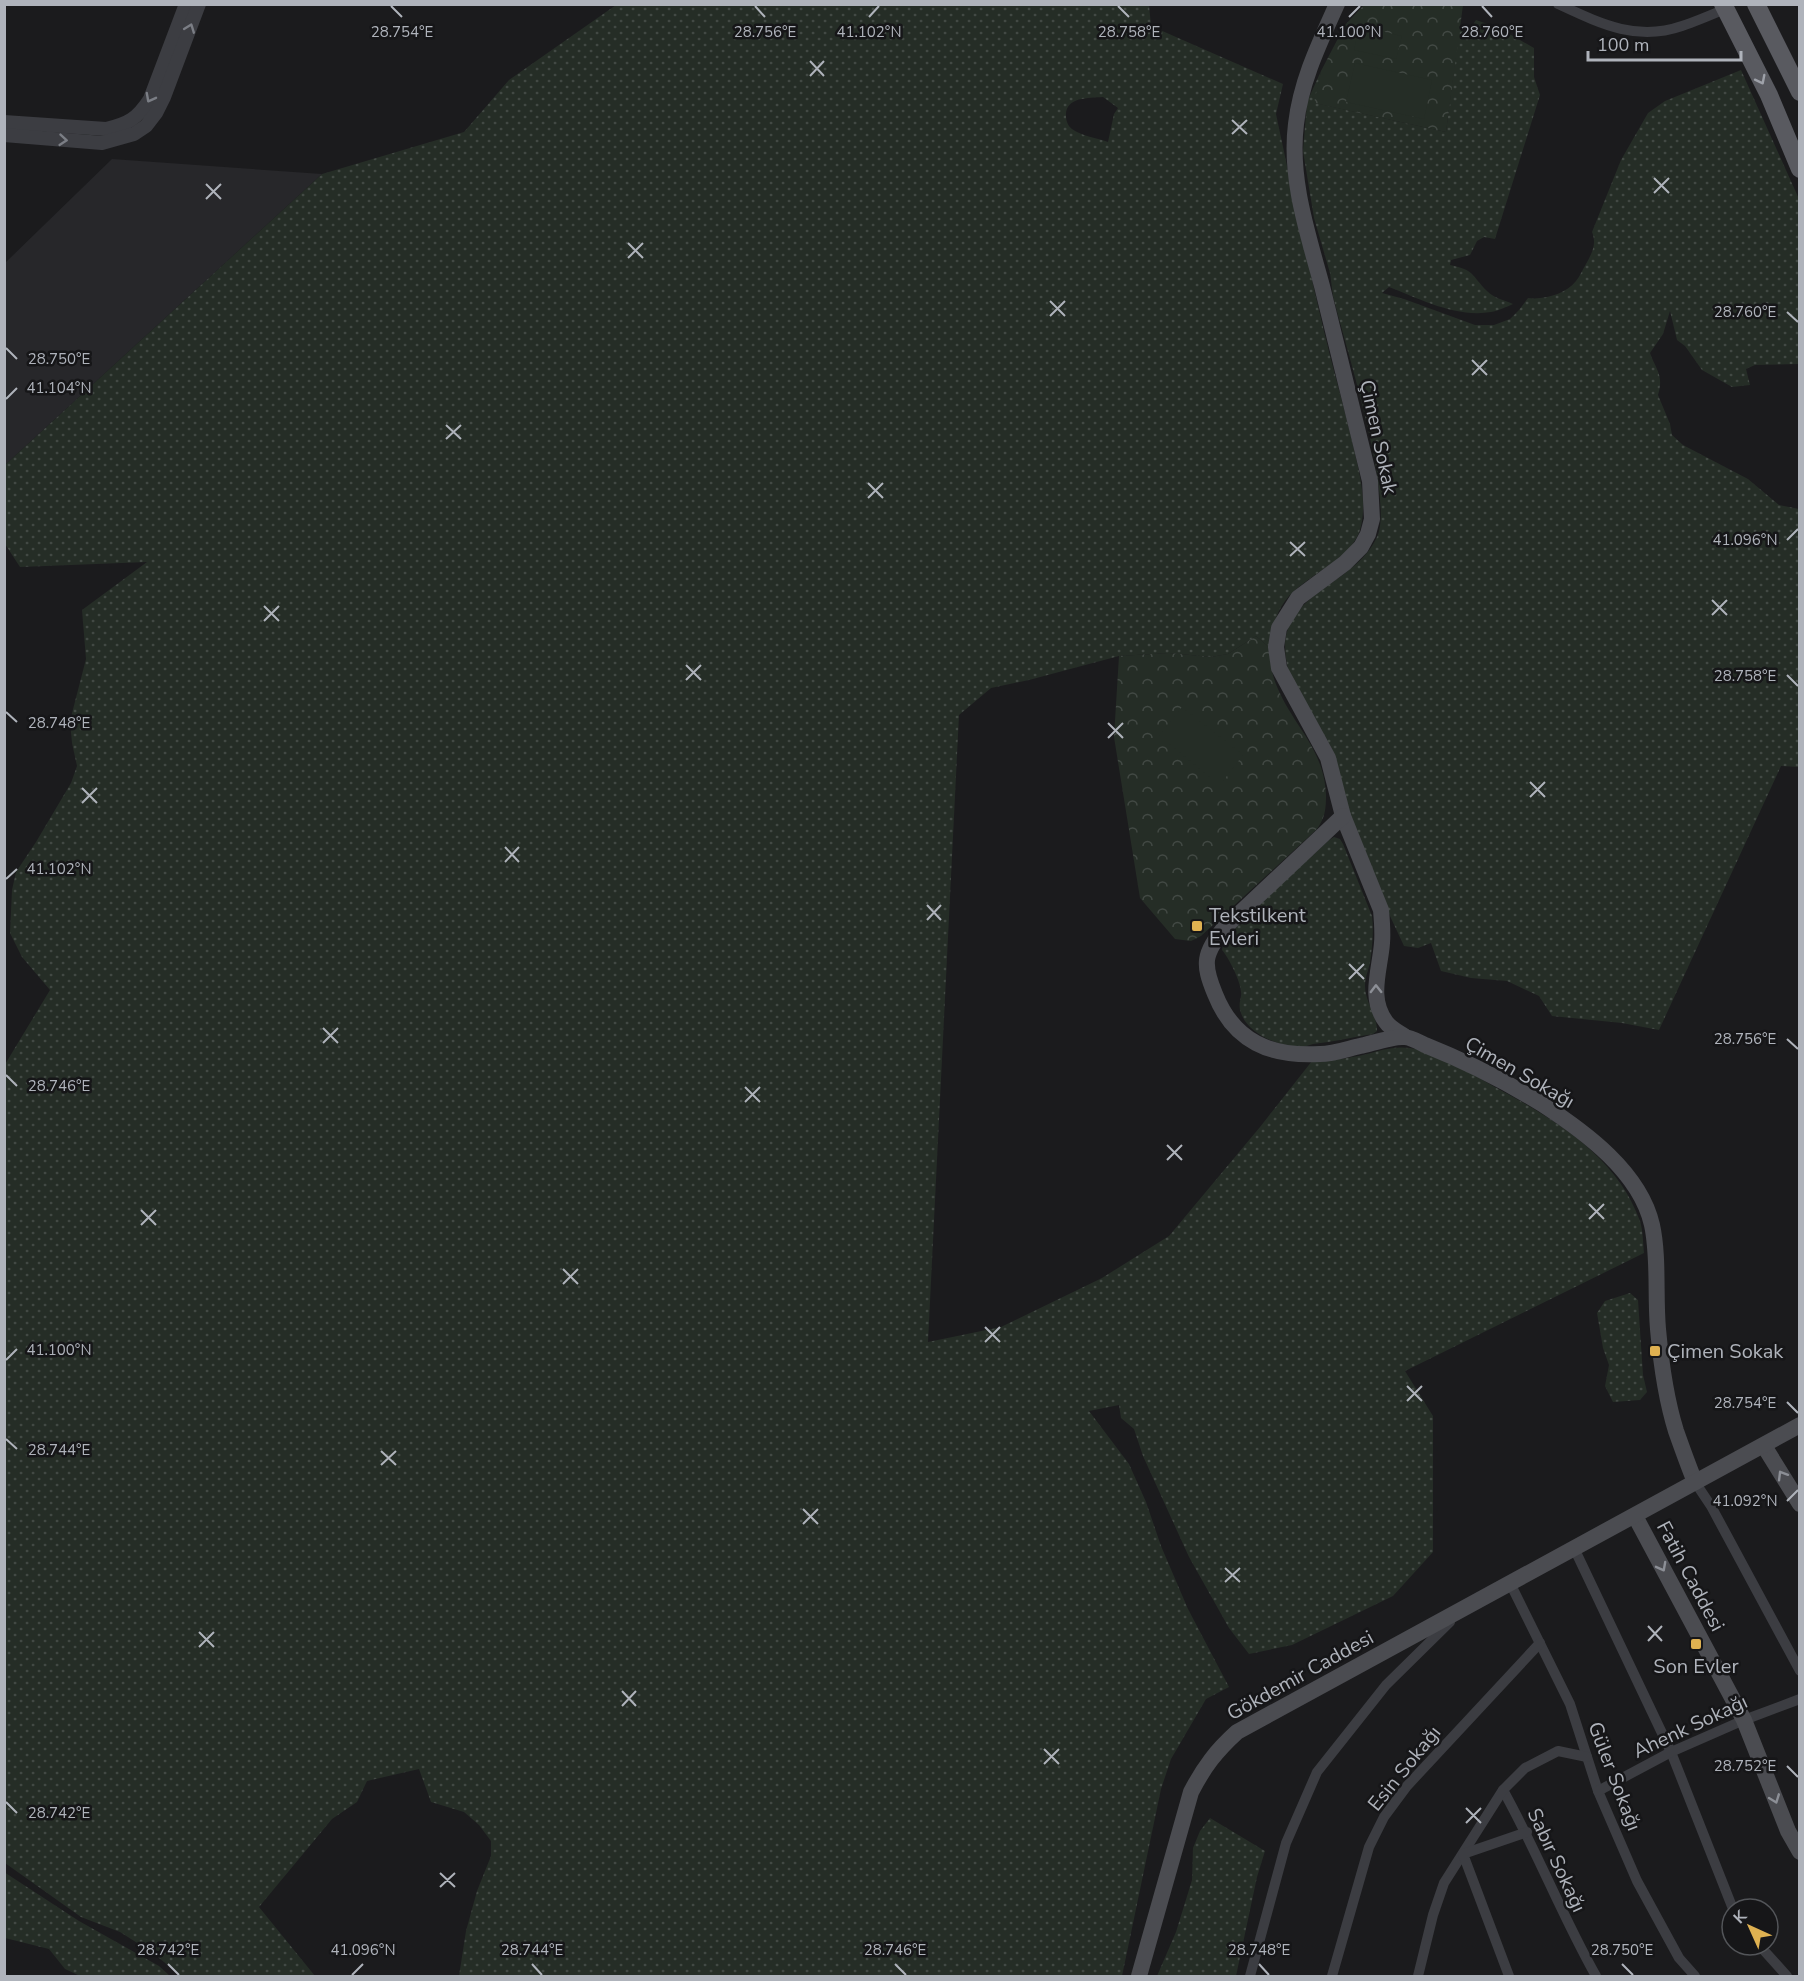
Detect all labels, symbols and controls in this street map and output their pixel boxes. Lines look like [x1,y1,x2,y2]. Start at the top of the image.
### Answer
text: 28.754°E [371,22,433,42]
text: 28.756°E [734,22,796,42]
text: 41.102°N [836,22,902,42]
text: 28.758°E [1098,22,1160,42]
text: 41.100°N [1316,22,1382,42]
text: 28.760°E [1461,22,1523,42]
one-way arrow [183,23,196,34]
scale bar [1588,24,1741,62]
text: 100 m [1597,33,1649,57]
one-way arrow [1754,73,1766,84]
one-way arrow [146,92,157,102]
one-way arrow [58,133,67,146]
text: 28.760°E [1714,302,1776,322]
text: 28.750°E [28,349,90,369]
street label: Çimen Sokak [1353,377,1404,498]
text: 41.104°N [26,378,92,398]
text: 41.096°N [1712,530,1778,550]
text: 28.758°E [1714,666,1776,686]
text: 28.748°E [28,713,90,733]
text: 41.102°N [26,859,92,879]
place label: Tekstilkent Evleri [1209,902,1307,952]
marker: Tekstilkent Evleri [1190,919,1204,933]
one-way arrow [1370,985,1383,994]
text: 28.756°E [1714,1029,1776,1049]
street label: Çimen Sokağı [1460,1030,1580,1115]
text: 28.746°E [28,1076,90,1096]
place label: Çimen Sokak [1667,1338,1784,1365]
text: 41.100°N [26,1340,92,1360]
marker: Çimen Sokak [1648,1344,1662,1358]
text: 28.754°E [1714,1393,1776,1413]
text: 28.744°E [28,1440,90,1460]
one-way arrow [1777,1471,1789,1481]
text: 41.092°N [1712,1491,1778,1511]
street label: Fatih Caddesi [1650,1516,1731,1636]
one-way arrow [1655,1561,1666,1571]
street label: Gökdemir Caddesi [1222,1624,1378,1727]
marker: Son Evler [1689,1637,1703,1651]
place label: Son Evler [1653,1653,1739,1680]
street label: Ahenk Sokağı [1629,1688,1752,1765]
street label: Güler Sokağı [1581,1718,1648,1835]
street label: Esin Sokağı [1362,1720,1447,1817]
text: 28.752°E [1714,1756,1776,1776]
one-way arrow [1768,1793,1781,1803]
text: 28.742°E [28,1803,90,1823]
street label: Sabır Sokağı [1521,1804,1592,1917]
north arrow [1720,1897,1780,1957]
text: K [1729,1905,1753,1929]
text: 28.742°E [137,1940,199,1960]
text: 41.096°N [330,1940,396,1960]
text: 28.744°E [501,1940,563,1960]
text: 28.746°E [864,1940,926,1960]
text: 28.748°E [1228,1940,1290,1960]
text: 28.750°E [1591,1940,1653,1960]

